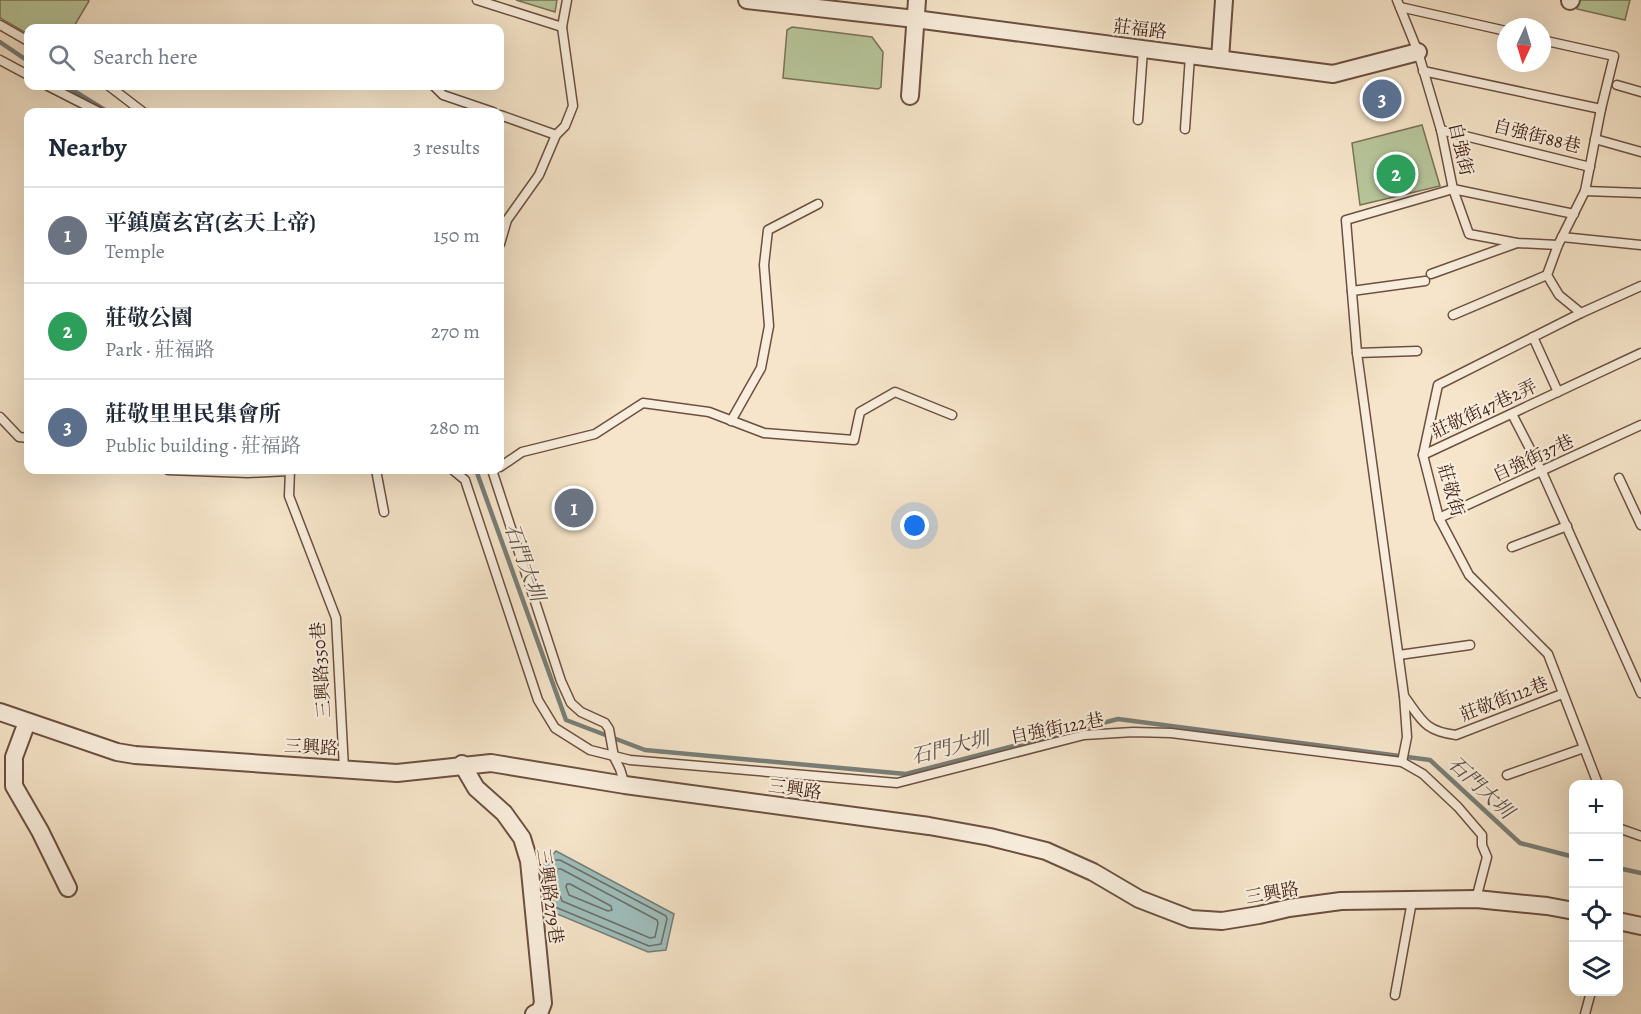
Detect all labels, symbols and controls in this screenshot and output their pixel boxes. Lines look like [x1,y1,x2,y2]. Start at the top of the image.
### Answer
street label: 莊福路 [1112,14,1168,44]
north arrow [1497,18,1551,72]
search box [24,24,504,90]
icon: search [45,41,78,74]
text: Search here [93,42,198,72]
pin: 3 [1362,76,1402,122]
street label: 自強街88巷 [1491,114,1583,158]
street label: 自強街 [1443,120,1479,178]
text: Nearby [48,130,127,165]
text: 3 results [413,134,480,161]
pin: 2 [1376,152,1416,196]
text: 平鎮廣玄宮(玄天上帝) [105,208,316,238]
text: 1 [64,222,71,249]
text: 150 m [433,222,480,249]
text: Temple [105,238,165,265]
text: 莊敬公園 [105,303,193,333]
text: 2 [63,318,72,345]
text: 270 m [431,318,480,345]
text: Park · 莊福路 [105,336,214,363]
street label: 莊敬街47巷2弄 [1427,374,1541,444]
text: 莊敬里里民集會所 [105,399,281,429]
text: 3 [63,414,72,441]
text: 280 m [430,414,480,441]
street label: 自強街37巷 [1488,429,1578,487]
text: Public building · 莊福路 [105,432,301,459]
street label: 莊敬街 [1432,461,1470,519]
pin: 1 [554,486,594,530]
your location [900,511,929,540]
water label: 石門大圳 [498,520,552,607]
street label: 三興路350巷 [306,621,336,719]
street label: 莊敬街112巷 [1456,671,1552,727]
street label: 自強街122巷 [1008,707,1106,749]
water label: 石門大圳 [908,724,995,770]
street label: 三興路 [283,734,339,760]
water label: 石門大圳 [1442,750,1521,827]
street label: 三興路 [767,773,823,805]
map controls [1569,780,1623,996]
button: + [1569,780,1623,834]
button: − [1569,834,1623,888]
street label: 三興路279巷 [531,847,569,945]
street label: 三興路 [1243,876,1301,910]
button: locate [1569,888,1623,942]
button: layers [1569,942,1623,996]

